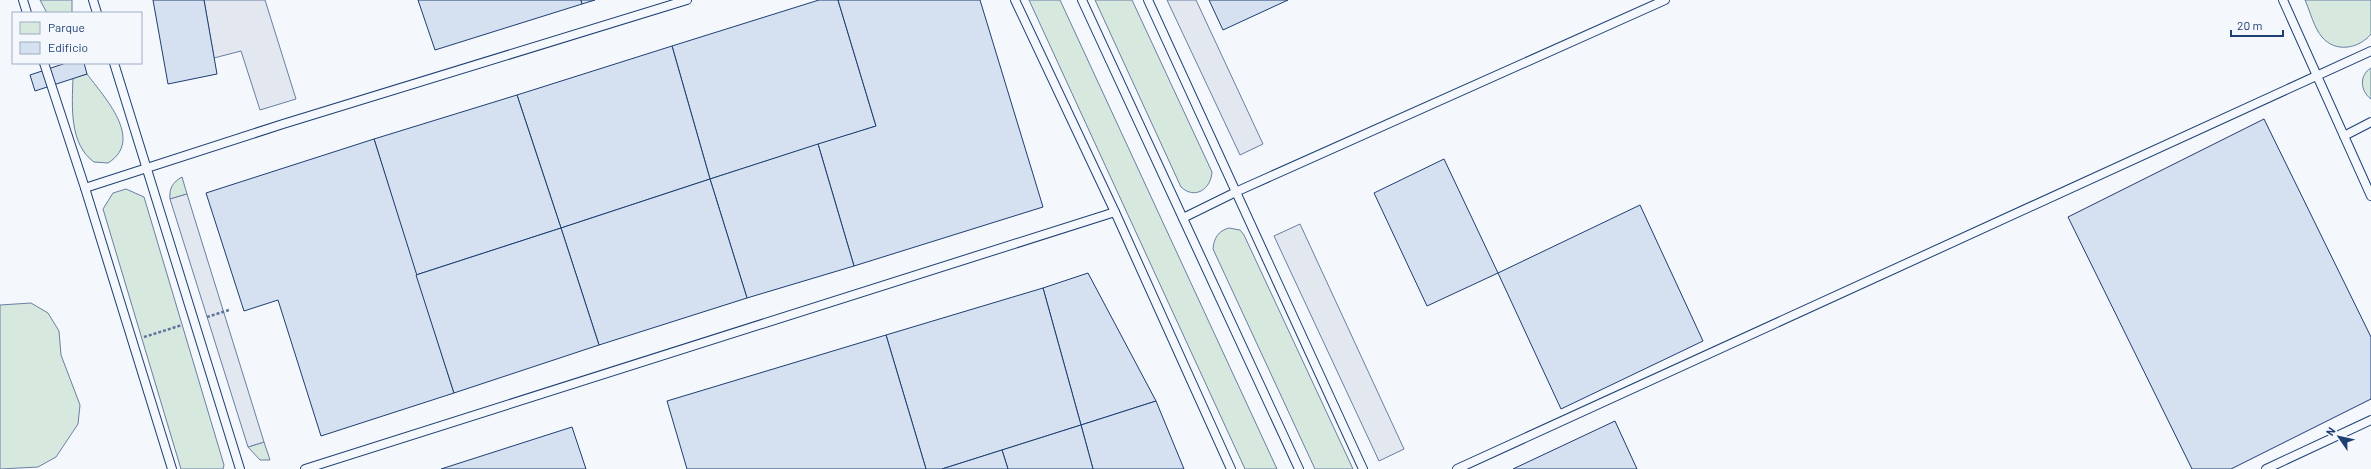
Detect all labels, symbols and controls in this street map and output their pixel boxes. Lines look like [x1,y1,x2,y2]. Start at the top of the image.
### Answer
legend [12,12,142,64]
scale bar [2231,12,2283,38]
text: 20 m [2237,18,2263,32]
text: Parque [48,20,85,34]
text: Edificio [48,40,88,54]
north arrow [2319,417,2359,457]
text: N [2323,424,2338,438]

